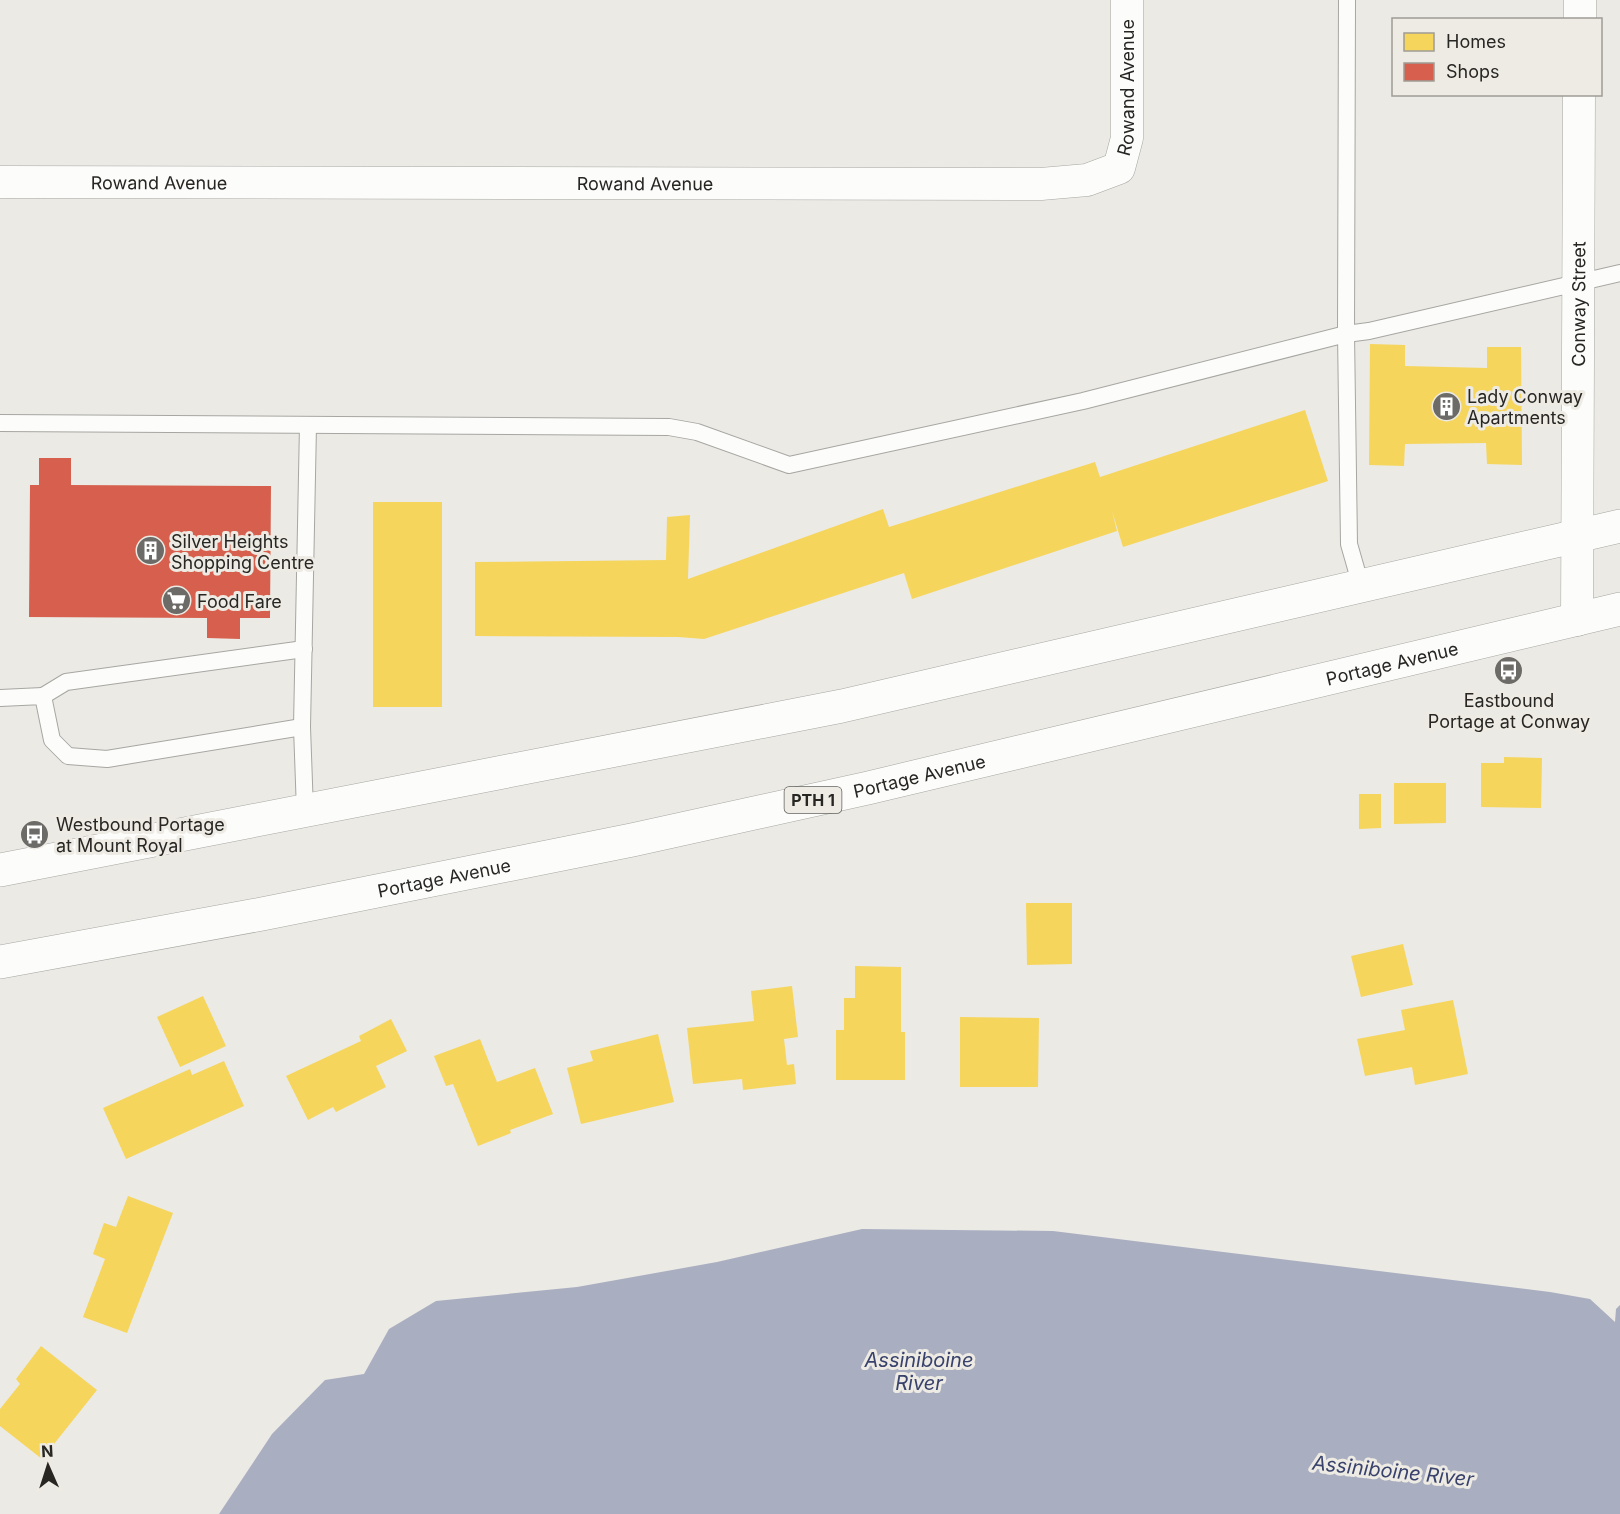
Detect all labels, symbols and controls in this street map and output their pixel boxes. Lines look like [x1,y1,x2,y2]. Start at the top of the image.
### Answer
legend [1392,18,1602,96]
street label: Rowand Avenue [1112,19,1138,158]
text: Homes [1446,31,1506,52]
text: Shops [1446,61,1500,82]
street label: Rowand Avenue [91,172,227,193]
street label: Rowand Avenue [577,173,713,194]
street label: Conway Street [1567,241,1589,367]
place label: Lady Conway Apartments [1467,386,1583,428]
building icon: Lady Conway Apartments [1430,390,1462,422]
place label: Silver Heights Shopping Centre [171,531,314,573]
building icon: Silver Heights Shopping Centre [134,535,166,567]
supermarket icon: Food Fare [160,585,192,617]
place label: Food Fare [197,591,282,612]
street label: Portage Avenue [1324,637,1460,689]
bus stop icon: Eastbound Portage at Conway [1493,655,1525,687]
place label: Eastbound Portage at Conway [1428,690,1590,732]
street label: Portage Avenue [851,750,987,801]
road number: PTH 1 [784,787,842,813]
place label: Westbound Portage at Mount Royal [56,814,225,856]
bus stop icon: Westbound Portage at Mount Royal [19,818,51,850]
street label: Portage Avenue [376,854,512,901]
water label: Assiniboine River [864,1348,973,1395]
north arrow [18,1436,78,1496]
text: N [41,1441,54,1461]
water label: Assiniboine River [1310,1450,1475,1491]

